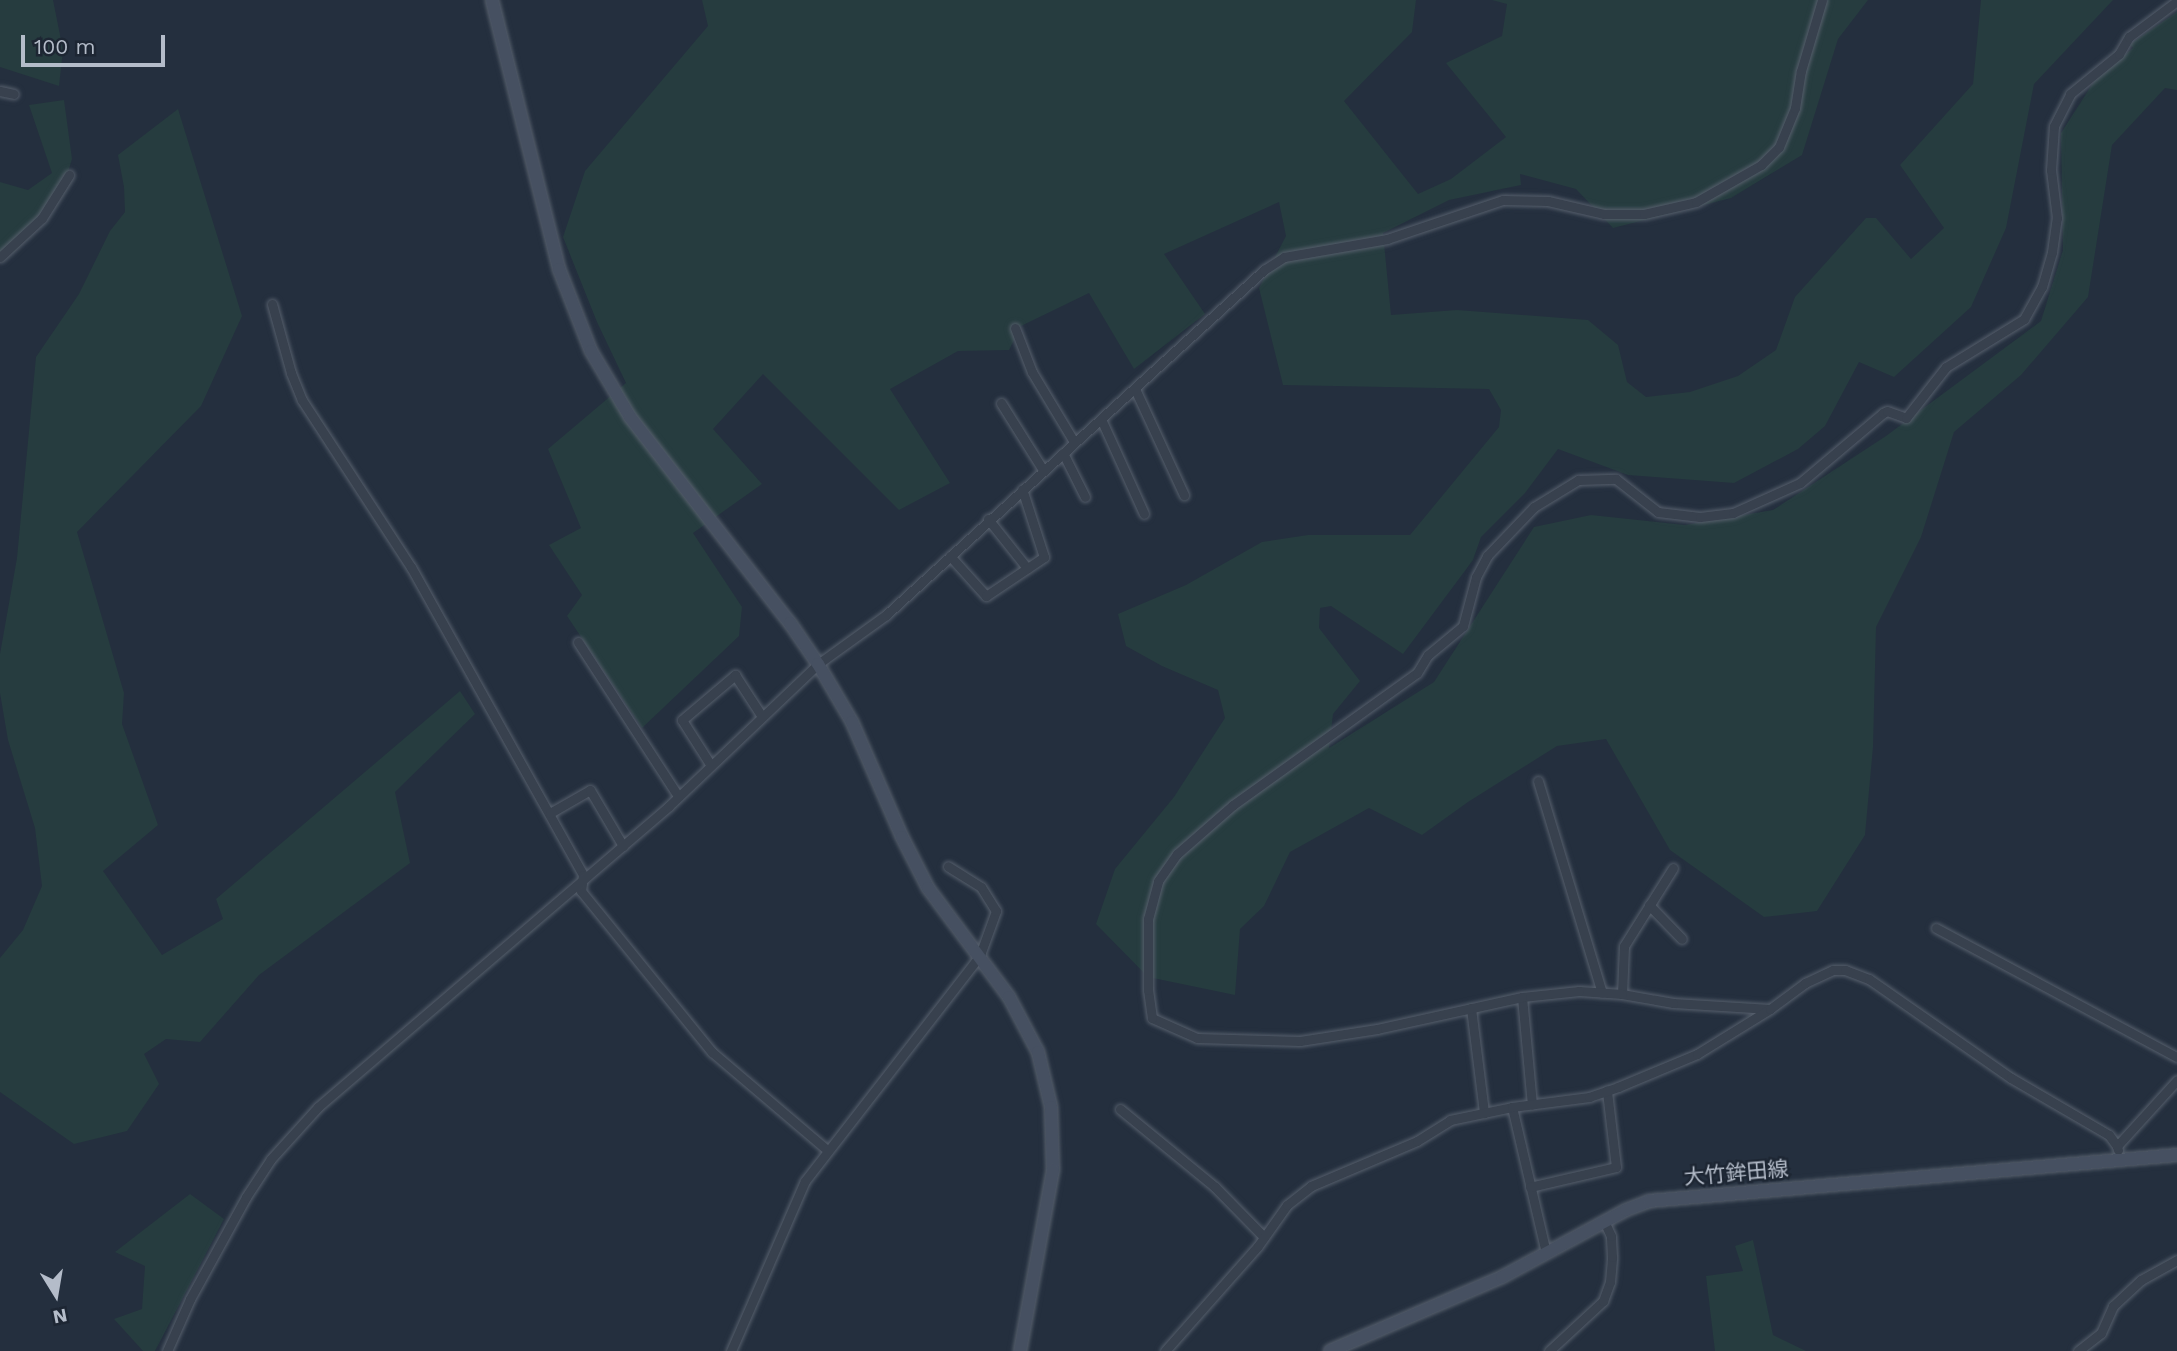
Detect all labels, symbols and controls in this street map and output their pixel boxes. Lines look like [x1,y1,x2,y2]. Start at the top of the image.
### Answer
scale bar [24,21,168,65]
text: 100 m [34,34,96,59]
street label: 大竹鉾田線 [1683,1156,1789,1190]
north arrow [21,1260,91,1330]
text: N [51,1303,69,1329]

